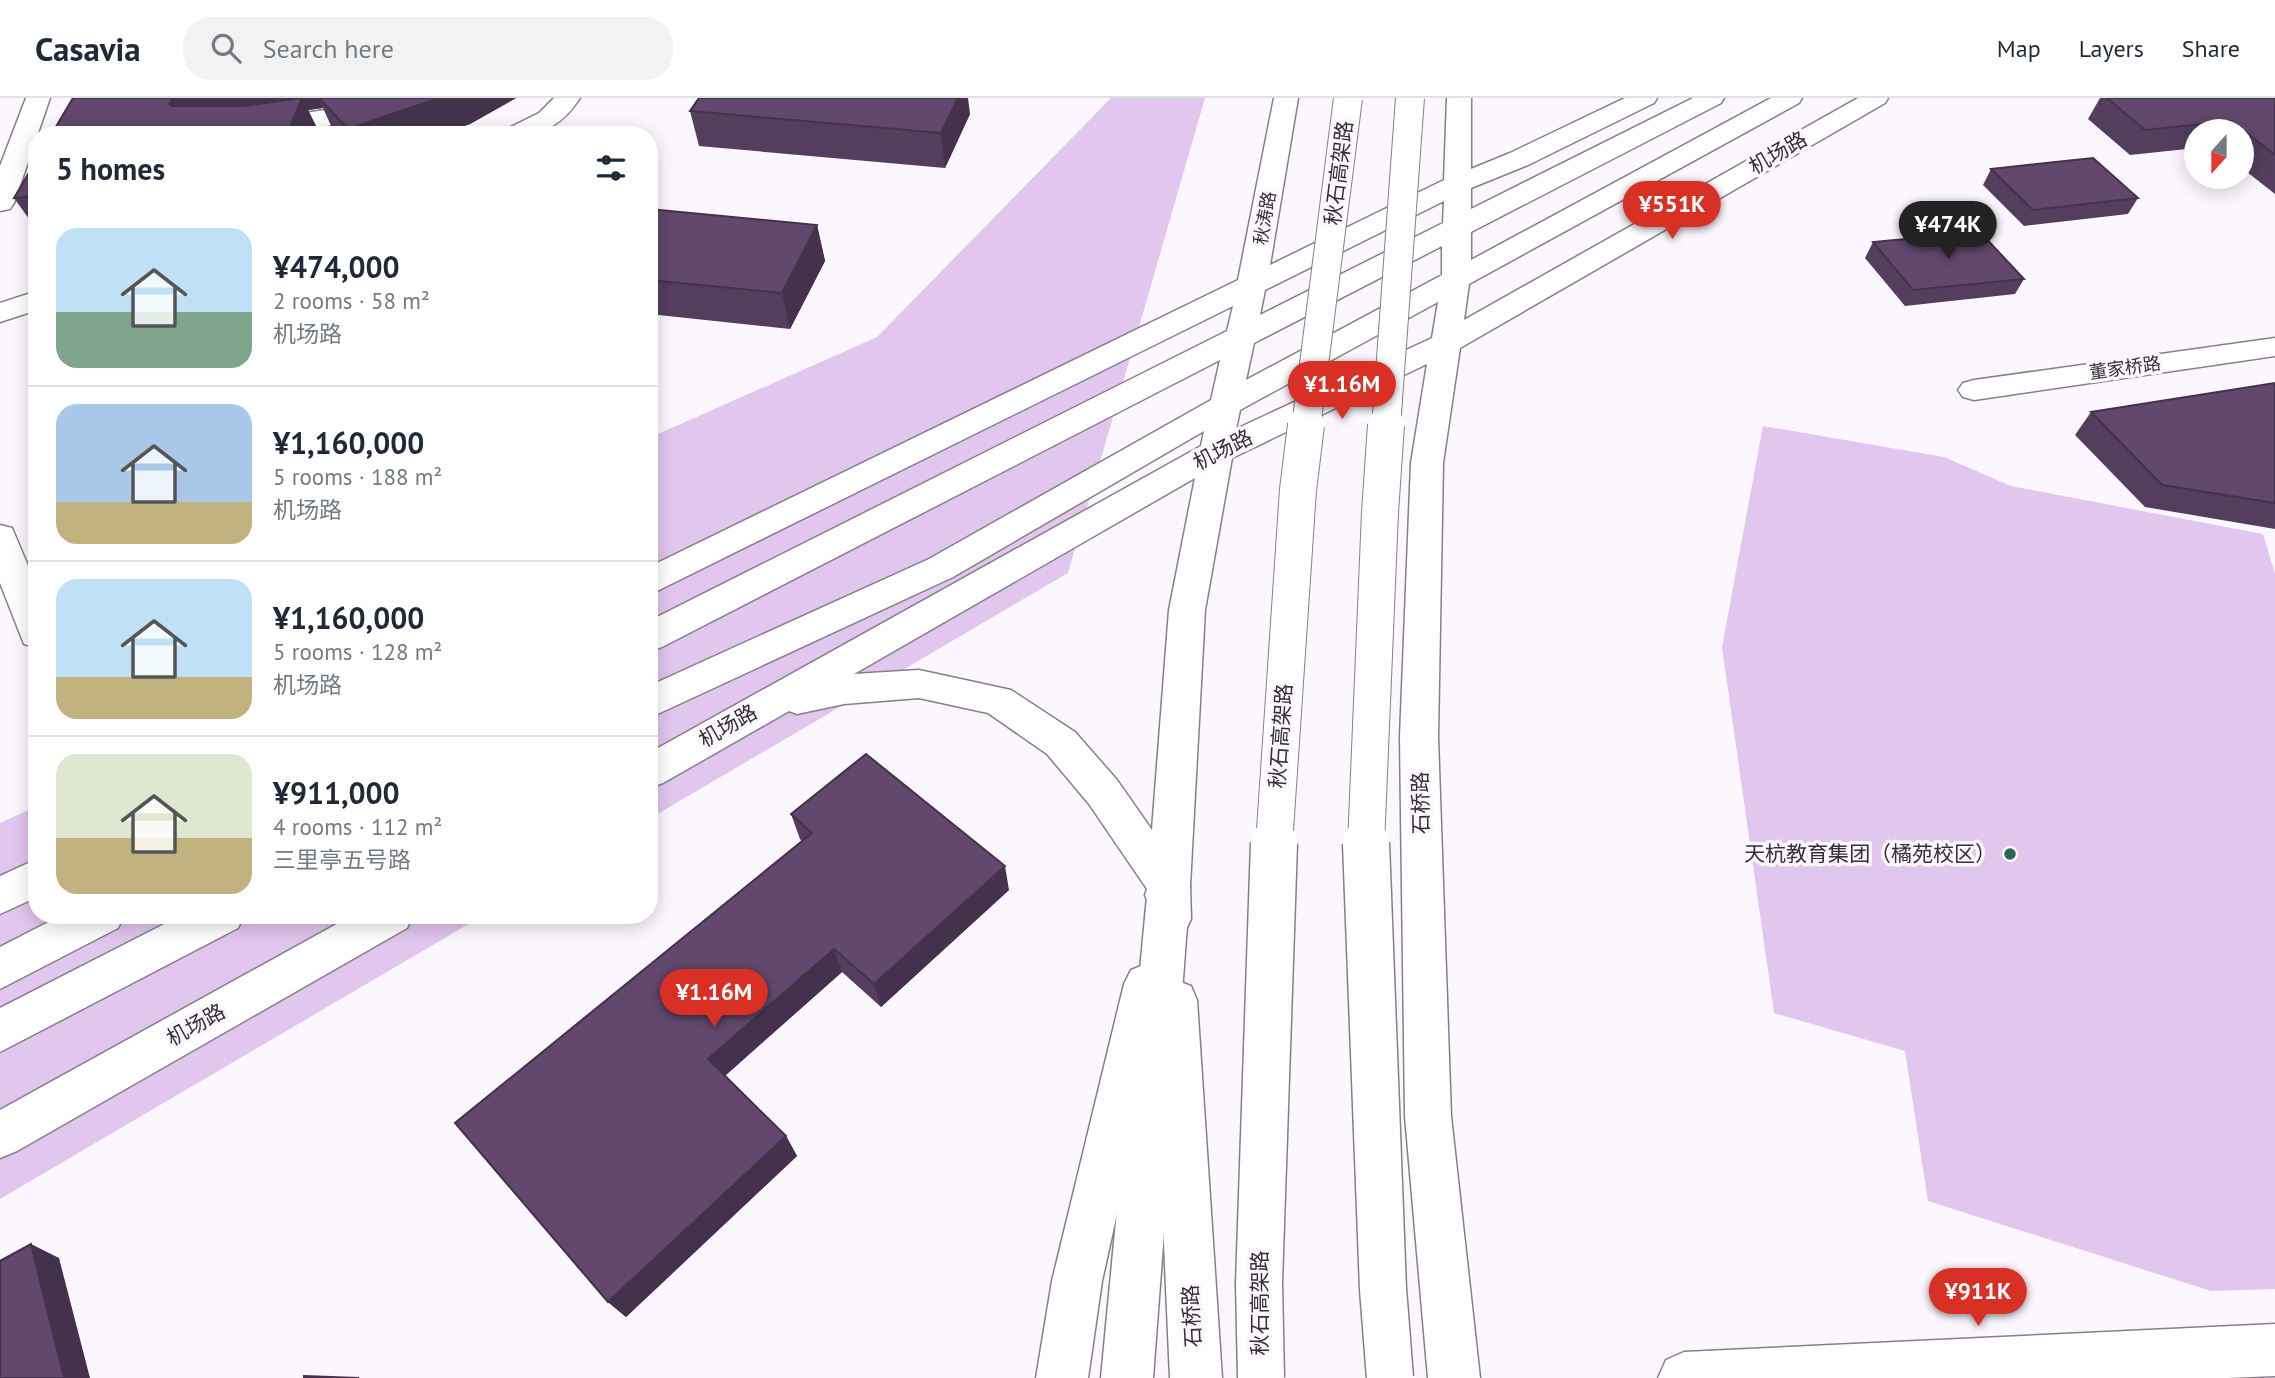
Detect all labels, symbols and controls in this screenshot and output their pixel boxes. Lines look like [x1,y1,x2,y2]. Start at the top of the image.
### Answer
search box [183,17,673,80]
text: Casavia [35,27,141,70]
icon: search [207,29,245,67]
text: Search here [263,32,394,65]
text: Map [1997,33,2041,64]
text: Layers [2079,33,2144,64]
text: Share [2182,33,2240,64]
street label: 秋石高架路 [1319,119,1358,227]
north arrow [2184,119,2254,189]
map controls [2184,119,2254,189]
street label: 机场路 [1744,125,1812,180]
text: 5 homes [56,149,165,188]
icon: filters [592,149,630,187]
pin: ¥551K [1623,181,1721,241]
street label: 秋涛路 [1248,189,1281,246]
text: ¥551K [1639,189,1705,218]
pin: ¥474K [1899,202,1997,261]
text: ¥474K [1915,209,1981,238]
text: ¥474,000 [273,247,400,286]
icon: home [112,256,196,340]
text: 2 rooms · 58 m² [273,286,430,315]
text: 机场路 [273,319,342,348]
street label: 董家桥路 [2088,351,2162,384]
pin: ¥1.16M [1285,362,1399,421]
text: ¥1.16M [1304,369,1380,398]
text: ¥1,160,000 [273,423,424,462]
street label: 机场路 [1189,423,1257,476]
icon: home [112,432,196,516]
text: 5 rooms · 188 m² [273,462,442,491]
text: 机场路 [273,495,342,524]
text: ¥1,160,000 [273,598,424,637]
icon: home [112,607,196,691]
text: 5 rooms · 128 m² [273,637,442,666]
text: 机场路 [273,670,342,699]
street label: 秋石高架路 [1263,683,1298,789]
street label: 机场路 [694,698,762,753]
street label: 石桥路 [1406,771,1435,835]
text: ¥911,000 [273,773,400,812]
icon: home [112,782,196,866]
text: 4 rooms · 112 m² [273,812,442,841]
place label: 天杭教育集团（橘苑校区） [1744,840,1996,867]
text: 三里亭五号路 [273,845,411,874]
marker: 天杭教育集团（橘苑校区） [2002,846,2018,862]
pin: ¥1.16M [657,970,771,1029]
text: ¥1.16M [676,977,752,1006]
street label: 机场路 [162,997,230,1052]
street label: 秋石高架路 [1246,1251,1273,1356]
pin: ¥911K [1929,1268,2027,1328]
text: ¥911K [1945,1276,2011,1305]
street label: 石桥路 [1176,1284,1207,1348]

